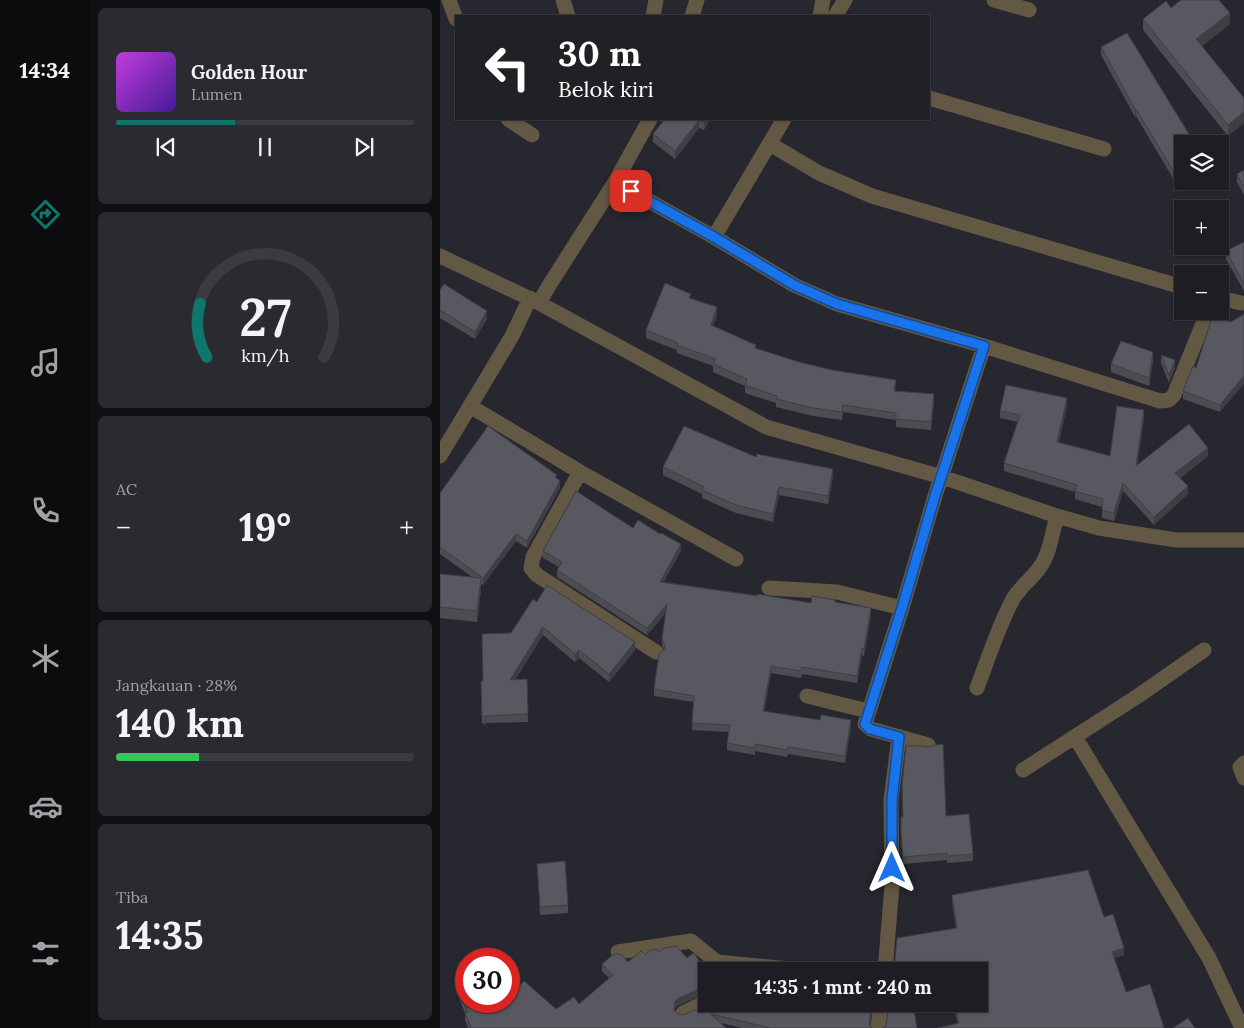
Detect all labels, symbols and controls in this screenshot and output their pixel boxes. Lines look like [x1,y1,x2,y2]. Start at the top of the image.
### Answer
text: 30 m [558,31,641,76]
icon: left [475,35,540,100]
text: 14:34 [20,56,70,84]
text: Golden Hour [191,60,307,84]
text: Belok kiri [558,75,654,103]
text: Lumen [191,84,243,104]
icon: previous [152,133,180,161]
icon: pause [251,133,279,161]
icon: next [350,133,378,161]
map controls [1174,135,1229,320]
button: layers [1174,135,1229,190]
pin [610,170,652,212]
icon: arrive [617,177,645,205]
icon: directions [28,197,63,232]
button: + [1174,200,1229,255]
button: − [1174,265,1229,320]
text: 27 [239,284,291,350]
text: km/h [241,344,289,367]
icon: music [28,345,63,380]
text: AC [116,479,137,499]
icon: phone [28,493,63,528]
text: 19° [239,503,291,551]
text: − [116,510,131,546]
text: + [399,510,414,546]
icon: climate [28,641,63,676]
text: Jangkauan · 28% [116,675,237,695]
text: 140 km [116,699,244,747]
icon: car [28,789,63,824]
position arrow [865,841,917,893]
text: Tiba [116,887,148,907]
text: 14:35 [116,911,204,959]
icon: filters [28,936,63,971]
speed limit sign: 30 [455,948,520,1013]
text: 14:35 · 1 mnt · 240 m [754,975,932,999]

